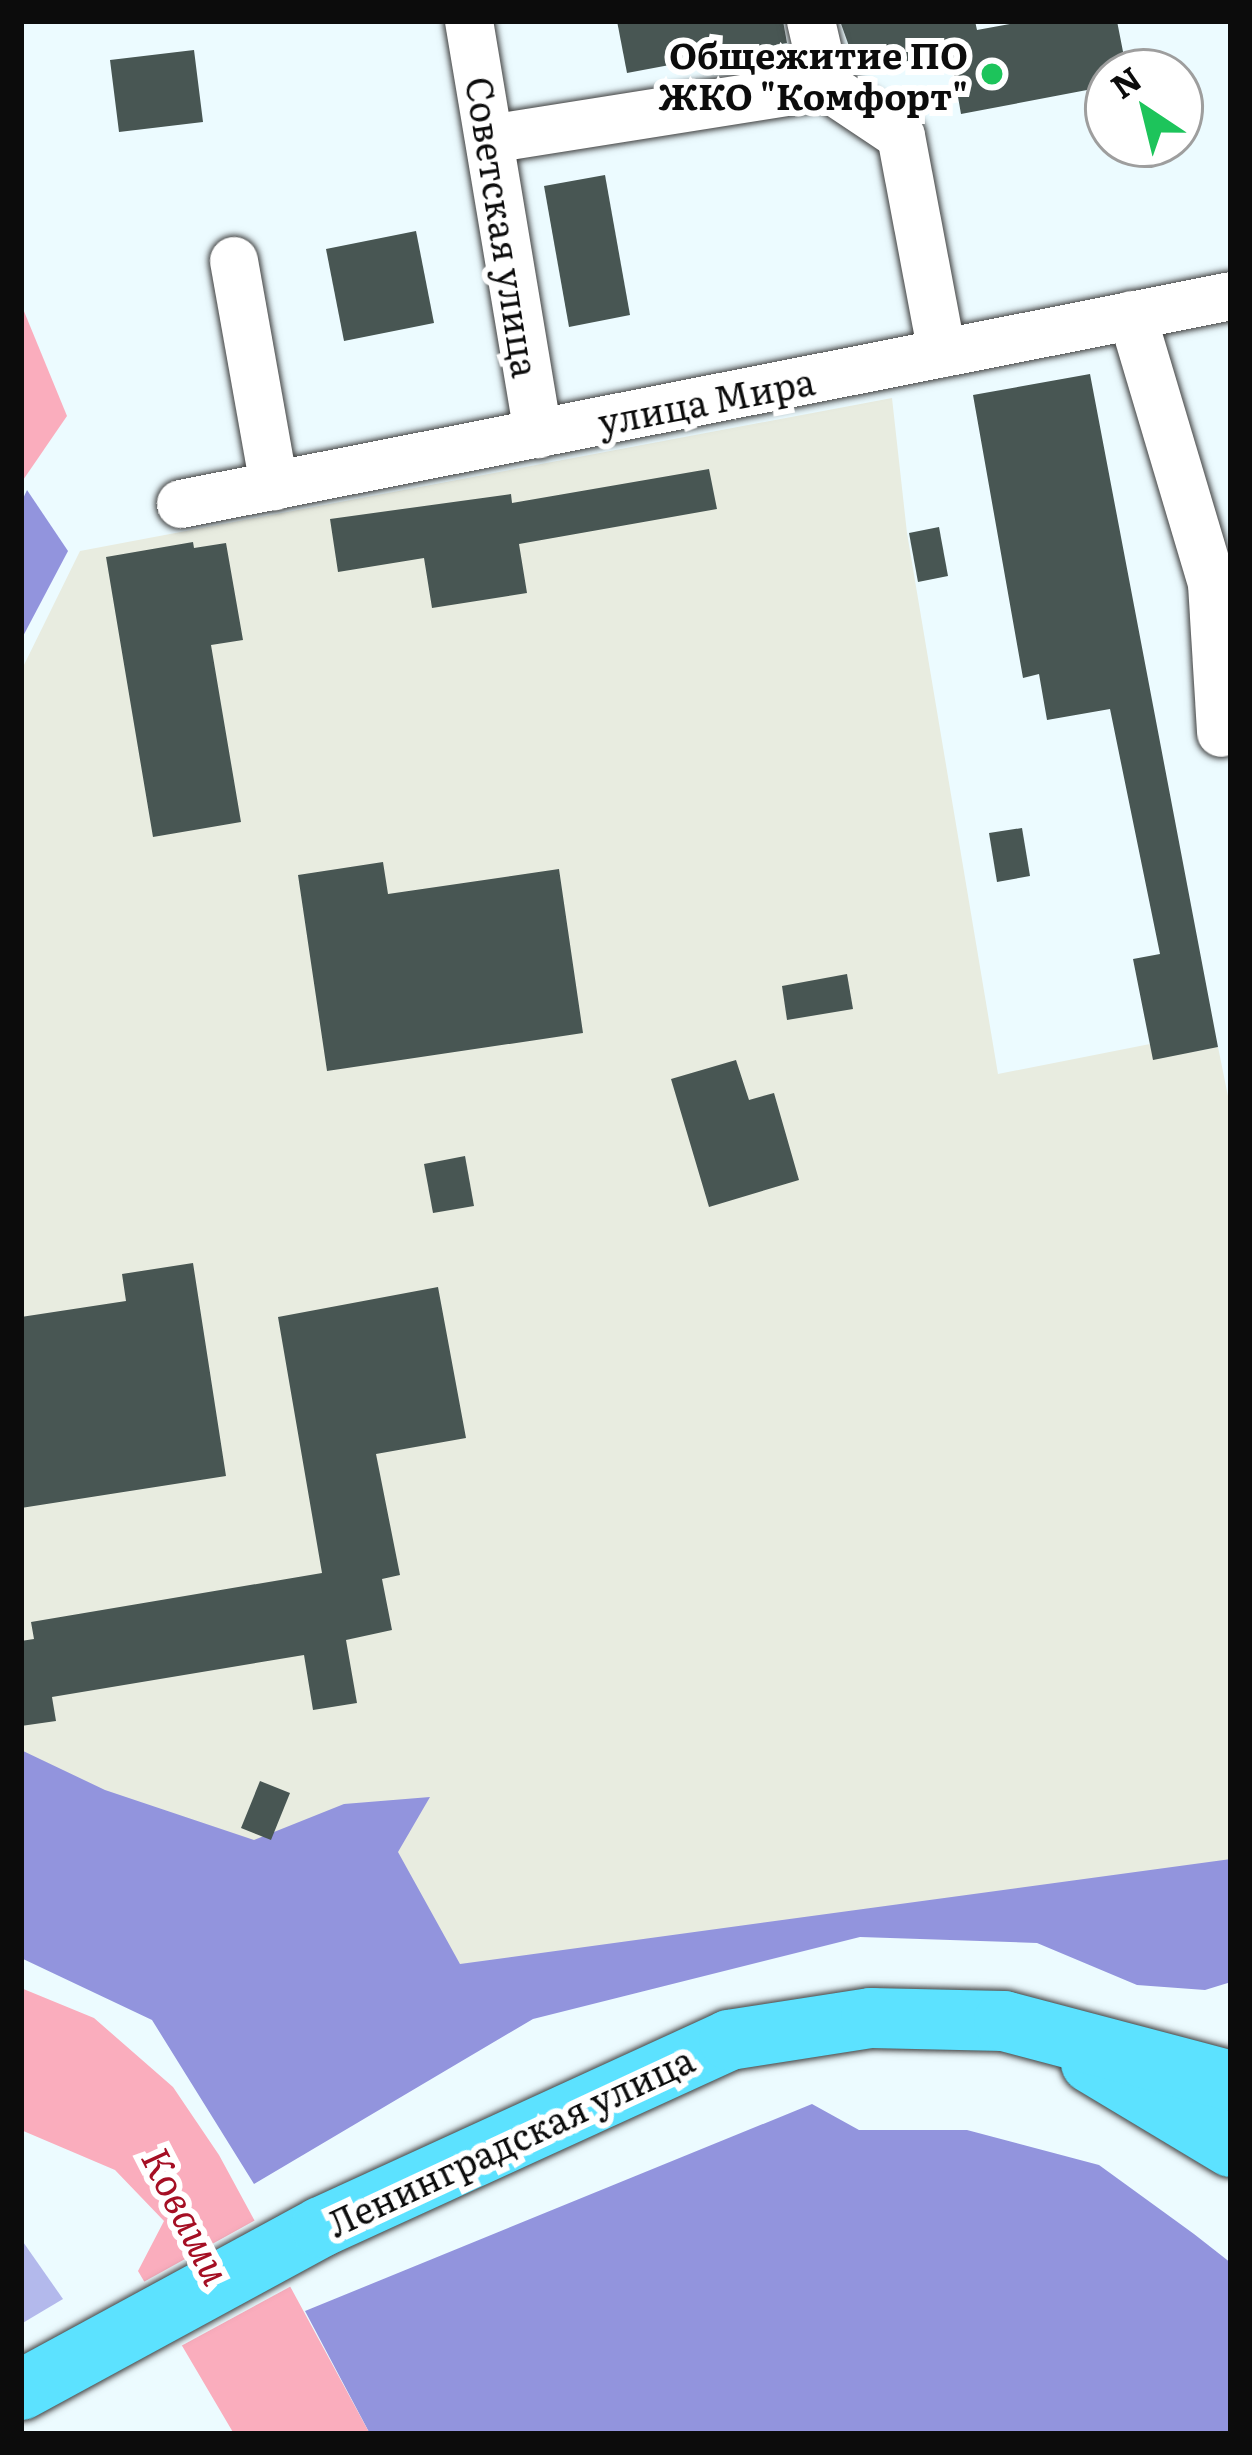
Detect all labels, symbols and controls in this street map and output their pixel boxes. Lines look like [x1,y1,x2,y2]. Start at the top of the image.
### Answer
place label: Общежитие ПО ЖКО "Комфорт" [658,31,968,116]
north arrow [1084,48,1204,168]
text: N [1099,53,1150,109]
marker: Общежитие ПО ЖКО "Комфорт" [979,61,1005,87]
street label: Советская улица [459,74,549,380]
street label: улица Мира [594,358,818,442]
street label: Ленинградская улица [320,2036,700,2244]
water label: Коваши [134,2139,242,2291]

